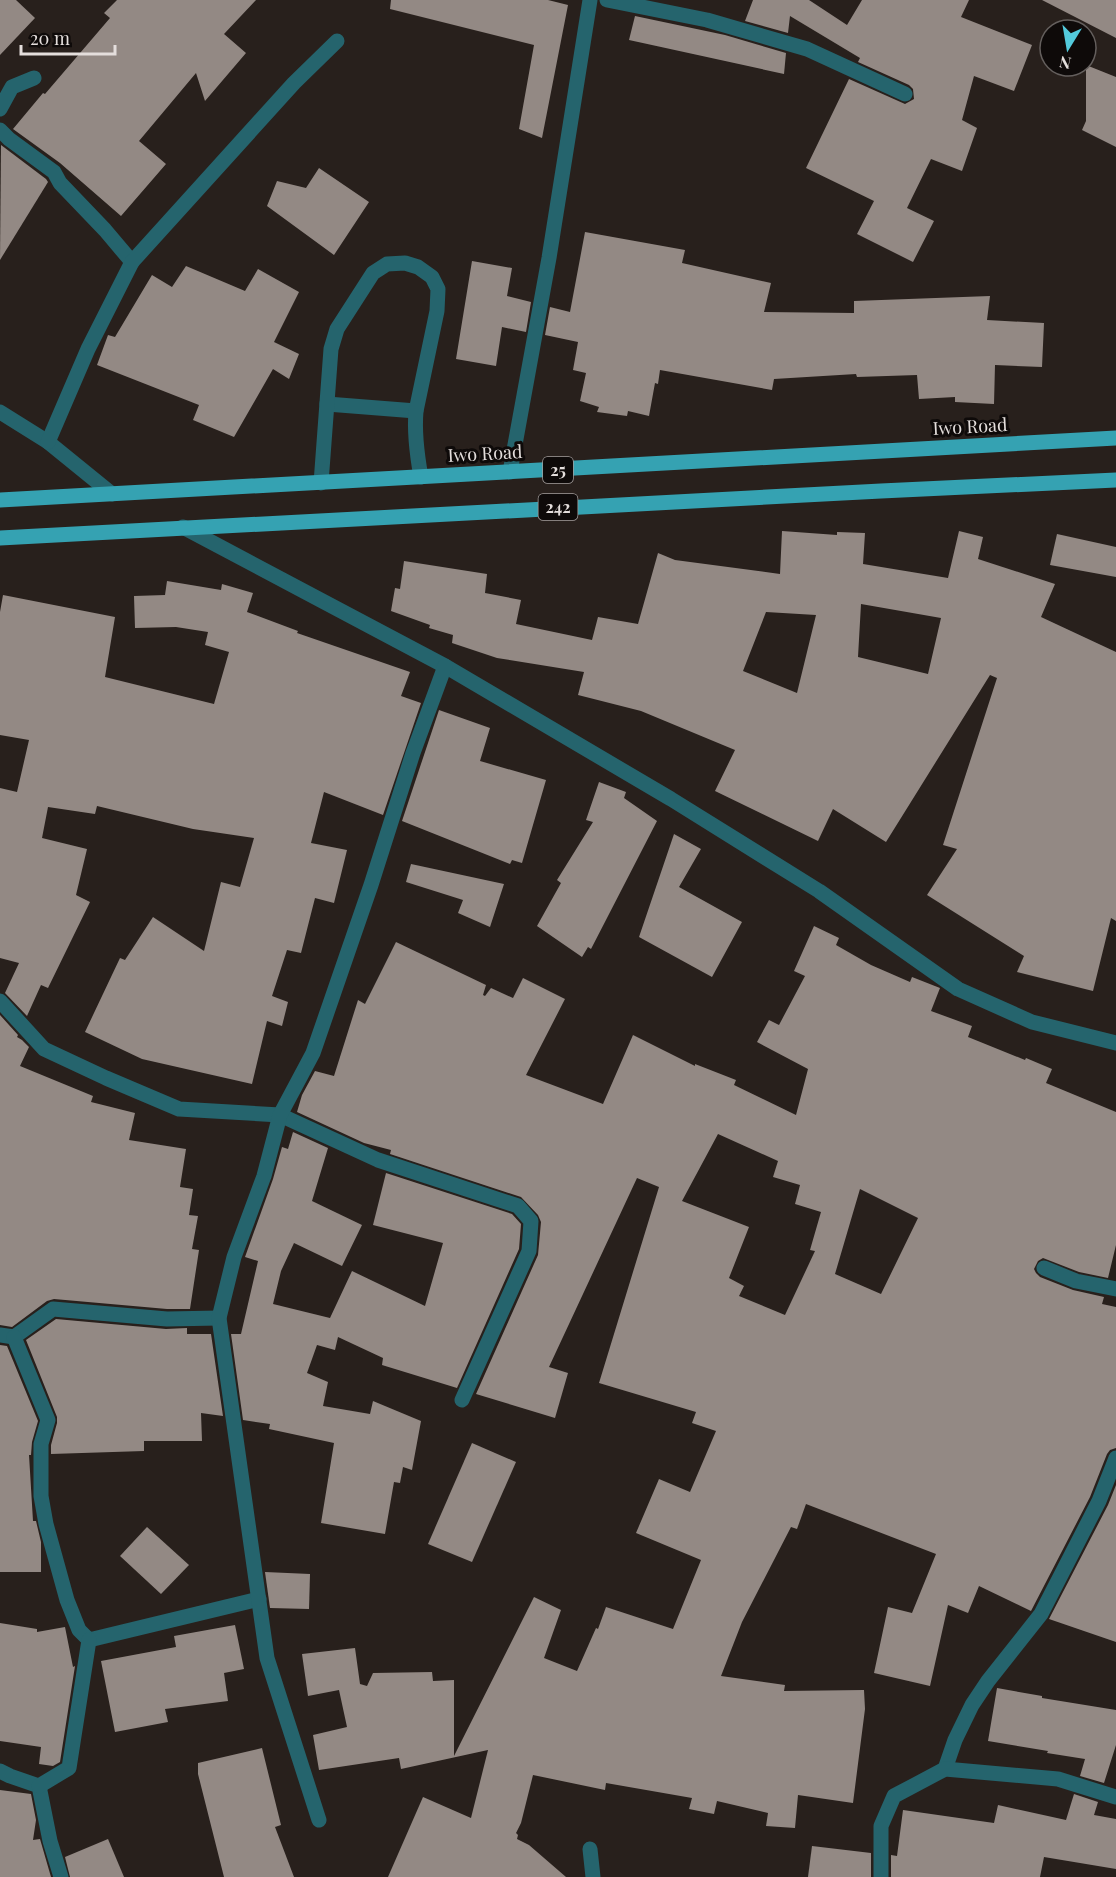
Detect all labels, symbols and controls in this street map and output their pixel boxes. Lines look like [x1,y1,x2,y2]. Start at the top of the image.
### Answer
scale bar [21,18,116,56]
north arrow [1038,18,1098,78]
text: 20 m [30,26,70,50]
text: N [1057,52,1073,75]
street label: Iwo Road [932,412,1008,440]
street label: Iwo Road [447,439,523,467]
road number: 25 [543,457,573,483]
road number: 242 [538,494,578,520]

